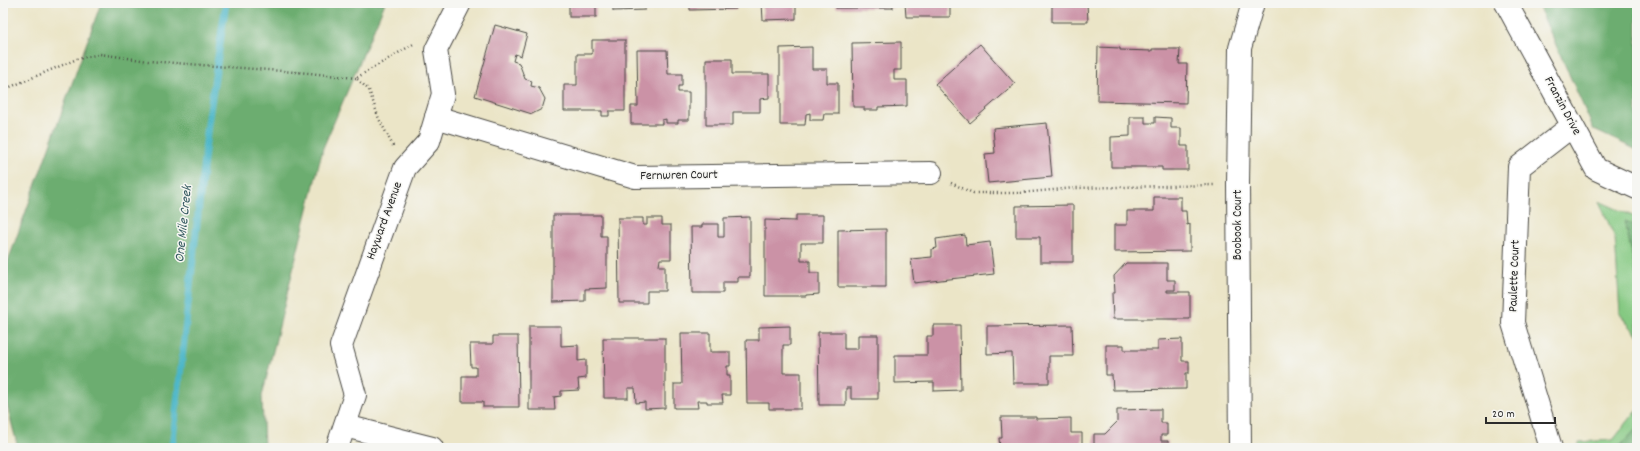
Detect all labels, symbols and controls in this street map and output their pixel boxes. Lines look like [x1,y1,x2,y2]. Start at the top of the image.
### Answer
street label: Franzin Drive [1539,73,1586,139]
street label: Fernwren Court [640,166,718,186]
street label: Hayward Avenue [362,179,408,263]
water label: One Mile Creek [170,183,198,264]
street label: Boobook Court [1229,189,1248,260]
street label: Paulette Court [1504,239,1526,312]
scale bar [1486,399,1555,425]
text: 20 m [1492,406,1515,423]

